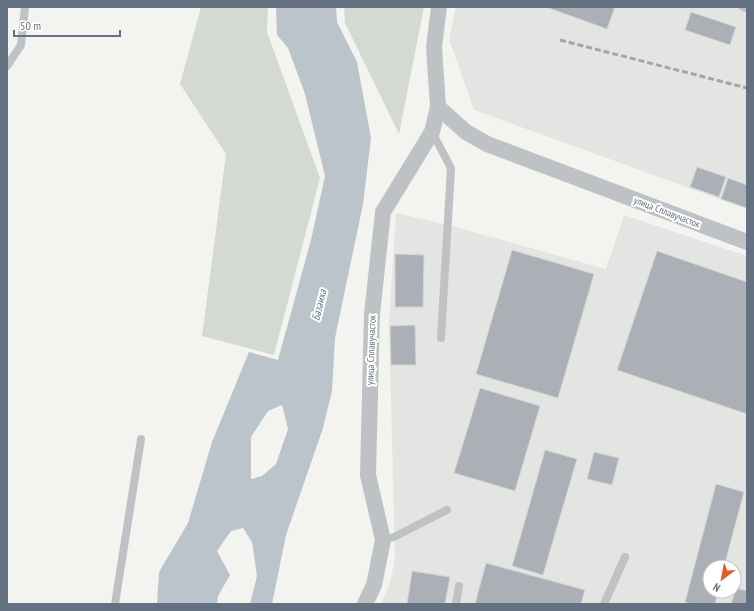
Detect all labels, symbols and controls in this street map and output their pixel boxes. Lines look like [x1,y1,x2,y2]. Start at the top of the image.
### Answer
scale bar [14,12,120,38]
text: 50 m [20,18,41,33]
street label: улица Сплавучасток [632,193,702,231]
water label: Базаиха [308,288,330,322]
street label: улица Сплавучасток [363,315,379,385]
north arrow [702,559,742,599]
text: N [710,580,723,595]

